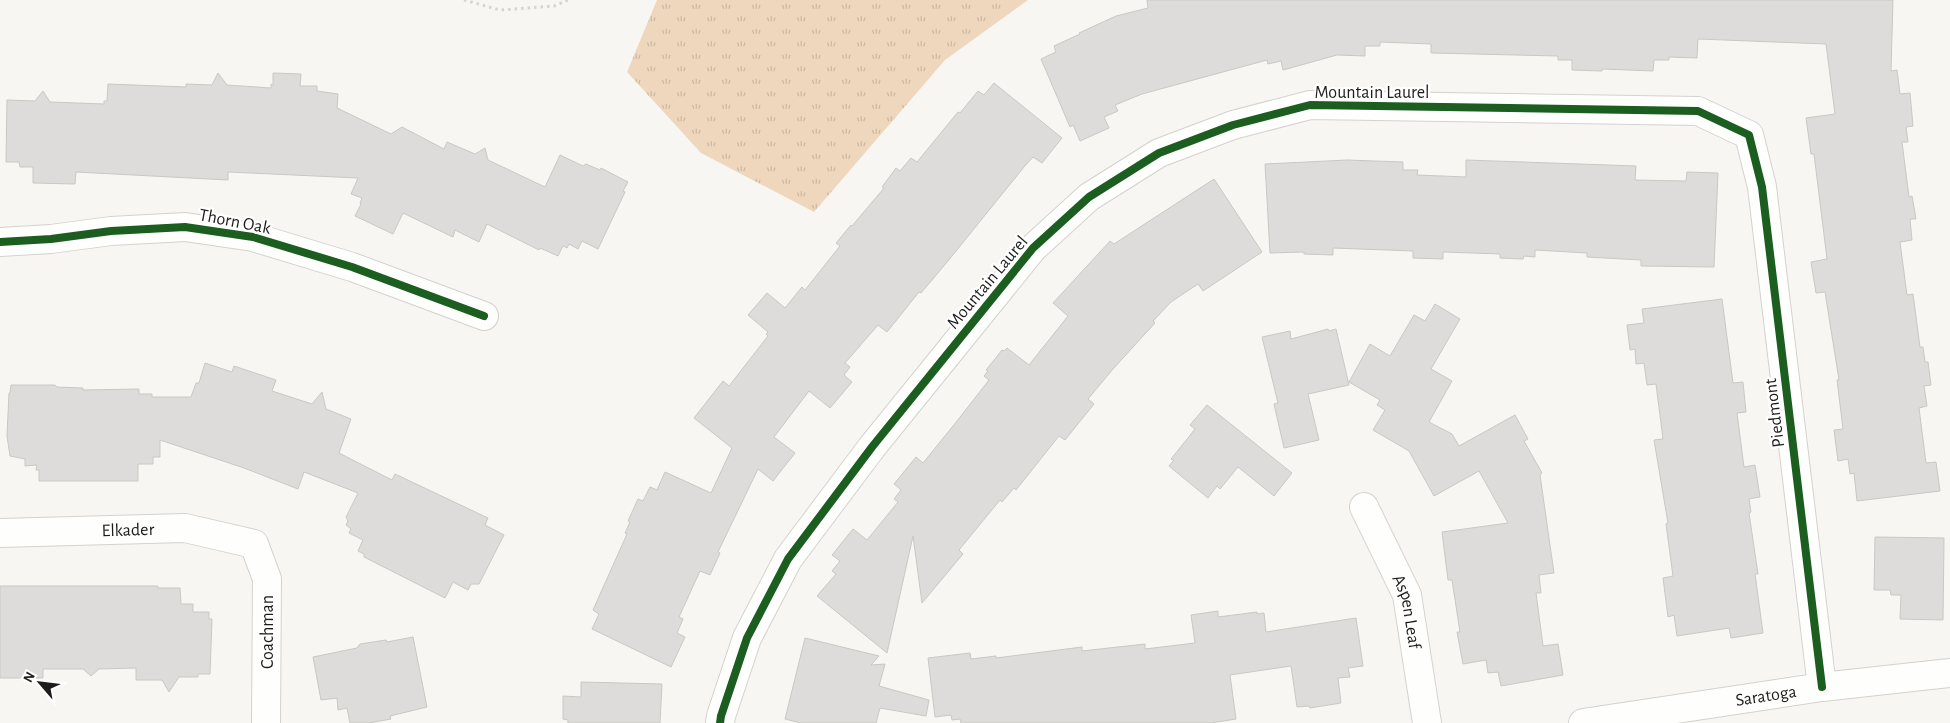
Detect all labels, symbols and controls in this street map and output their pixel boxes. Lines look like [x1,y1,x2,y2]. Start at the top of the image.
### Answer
street label: Mountain Laurel [1315,84,1429,102]
street label: Thorn Oak [197,206,273,238]
street label: Mountain Laurel [944,233,1032,332]
street label: Piedmont [1762,377,1788,448]
street label: Elkader [101,521,155,540]
street label: Aspen Leaf [1388,572,1423,651]
street label: Coachman [259,595,277,669]
north arrow [15,658,65,708]
text: N [21,670,38,685]
street label: Saratoga [1734,683,1798,710]

